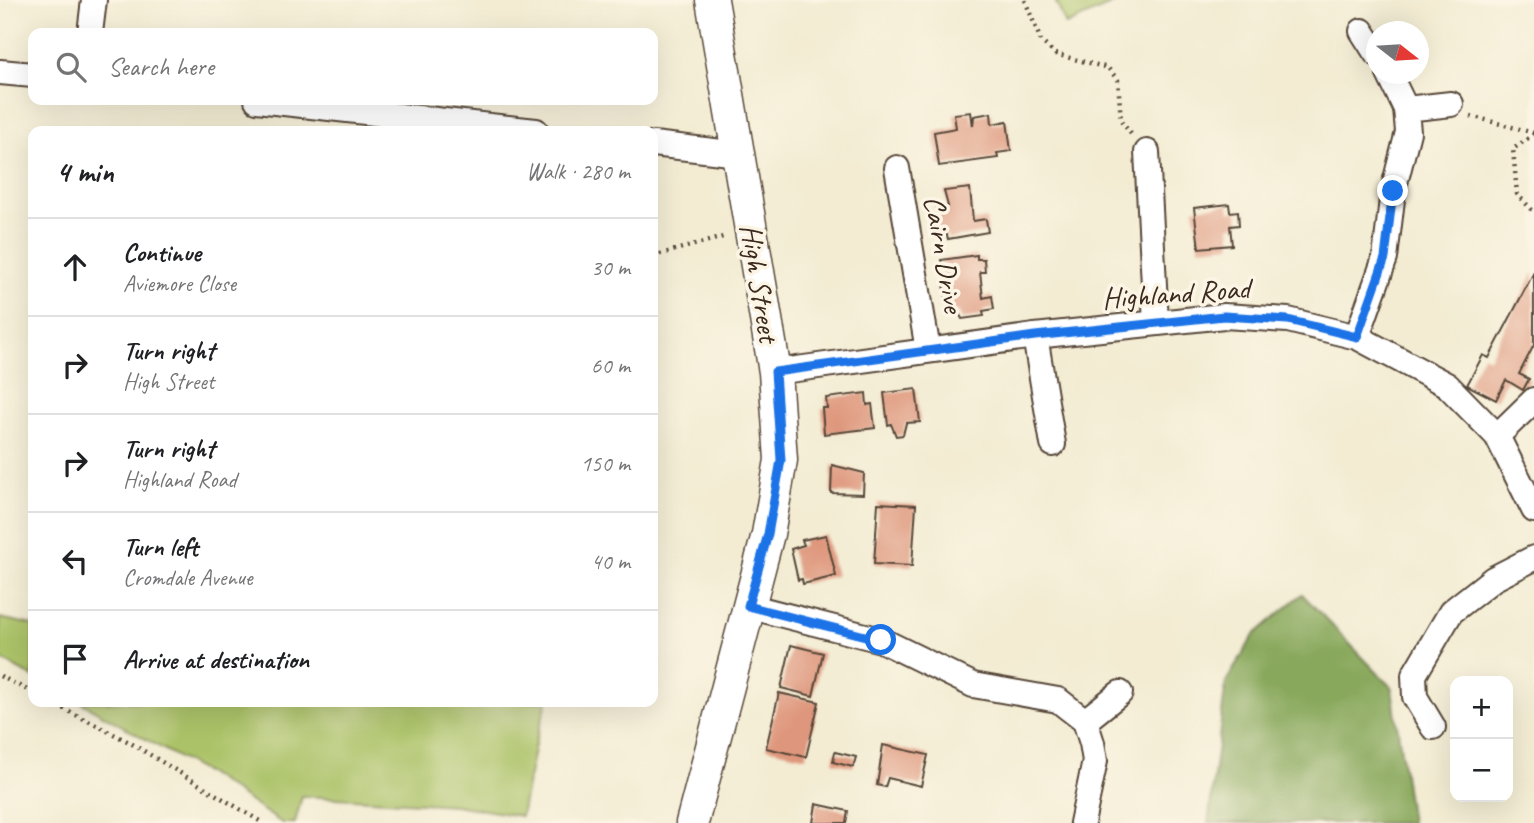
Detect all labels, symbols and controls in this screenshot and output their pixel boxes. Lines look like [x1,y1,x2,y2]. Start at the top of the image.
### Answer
north arrow [1366,21,1429,84]
search box [28,28,658,105]
icon: search [52,48,90,86]
text: Search here [108,50,214,83]
text: 4 min [56,153,113,191]
text: Walk · 280 m [526,157,630,186]
route end [1377,175,1408,206]
street label: Cairn Drive [915,193,973,318]
street label: High Street [732,221,789,348]
text: Continue [123,236,201,269]
icon: ahead [56,248,94,286]
text: 30 m [591,253,630,282]
text: Aviemore Close [123,269,236,298]
street label: Highland Road [1101,269,1255,317]
text: Turn right [123,334,214,367]
icon: right [56,346,94,384]
text: 60 m [591,351,630,380]
text: High Street [123,367,214,396]
text: Turn right [123,432,214,465]
icon: right [56,444,94,482]
text: 150 m [581,449,630,478]
text: Highland Road [123,465,236,494]
text: Turn left [123,530,198,563]
icon: left [56,542,94,580]
text: 40 m [591,547,630,576]
text: Cromdale Avenue [123,563,253,592]
route start [865,624,896,655]
icon: arrive [56,640,94,678]
text: Arrive at destination [123,643,309,676]
map controls [1450,676,1513,802]
button: + [1450,676,1513,739]
button: − [1450,739,1513,802]

